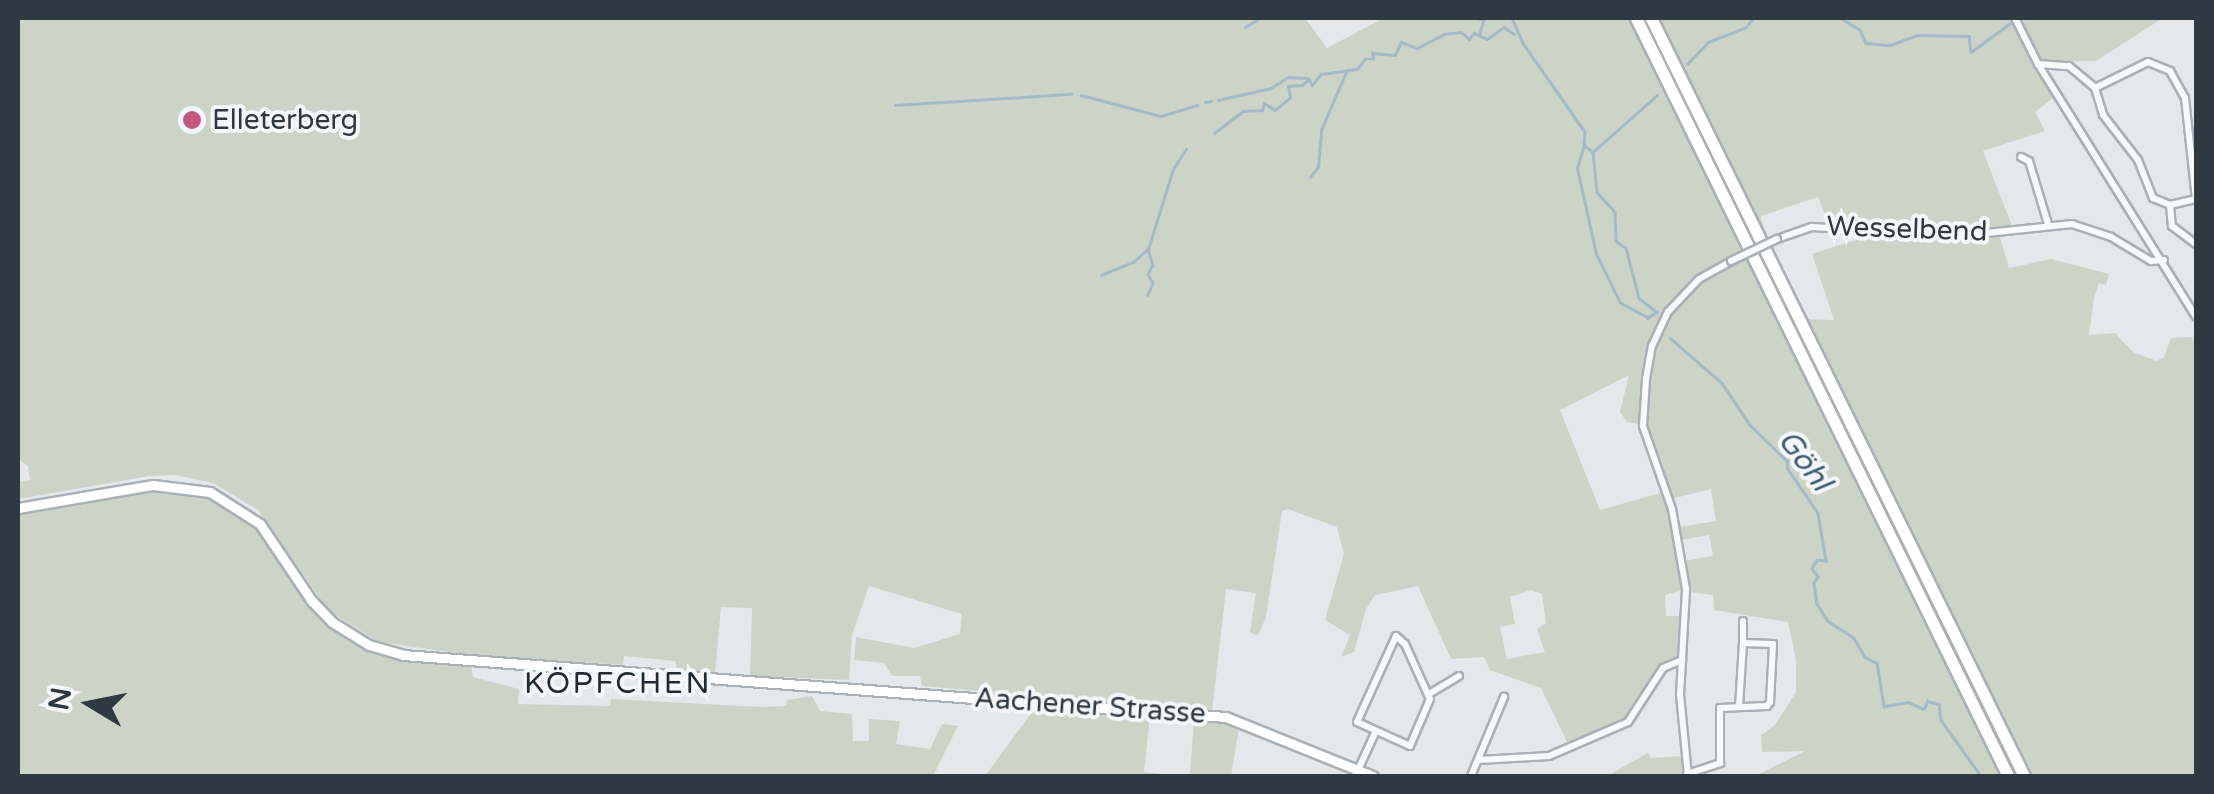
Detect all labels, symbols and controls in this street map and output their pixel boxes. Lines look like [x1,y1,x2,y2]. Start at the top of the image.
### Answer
place label: Elleterberg [212,103,358,137]
marker: Elleterberg [181,109,203,131]
street label: Wesselbend [1826,209,1988,249]
water label: Göhl [1770,424,1838,498]
north arrow [40,654,140,754]
district label: KÖPFCHEN [524,666,712,702]
street label: Aachener Strasse [973,681,1207,731]
text: N [42,685,79,713]

